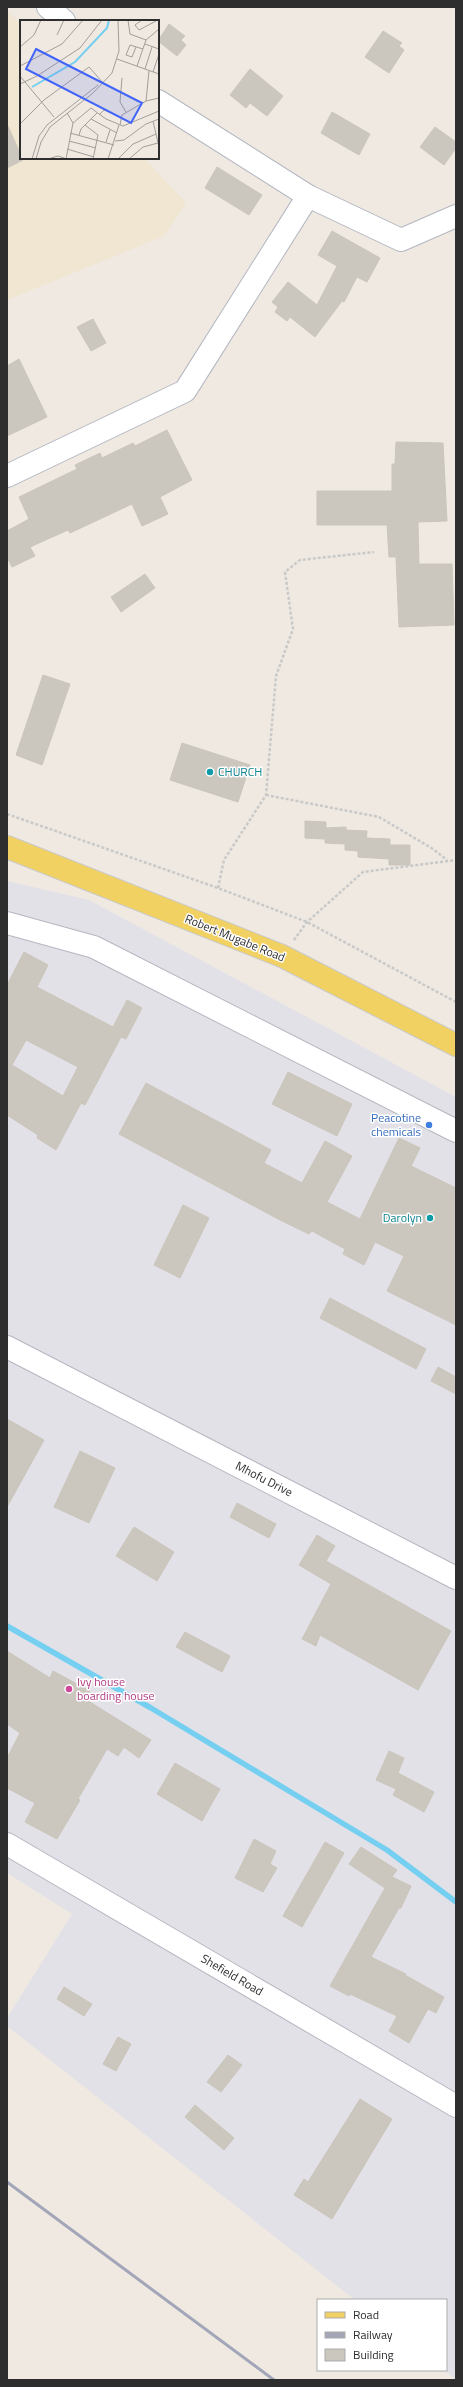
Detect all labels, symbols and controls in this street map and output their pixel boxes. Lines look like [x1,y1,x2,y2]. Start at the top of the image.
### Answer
inset map [20,20,159,159]
place label: CHURCH [218,762,262,781]
marker: CHURCH [205,767,215,777]
street label: Robert Mugabe Road [182,909,288,966]
place label: Peacotine chemicals [371,1108,421,1141]
marker: Peacotine chemicals [424,1120,434,1130]
place label: Darolyn [383,1208,422,1227]
marker: Darolyn [425,1213,435,1223]
street label: Mhofu Drive [232,1456,296,1501]
place label: Ivy house boarding house [77,1672,155,1705]
marker: Ivy house boarding house [64,1684,74,1694]
street label: Shefield Road [197,1949,267,2000]
legend [317,2299,447,2371]
text: Road [353,2305,379,2324]
text: Railway [353,2325,393,2344]
text: Building [353,2345,394,2364]

